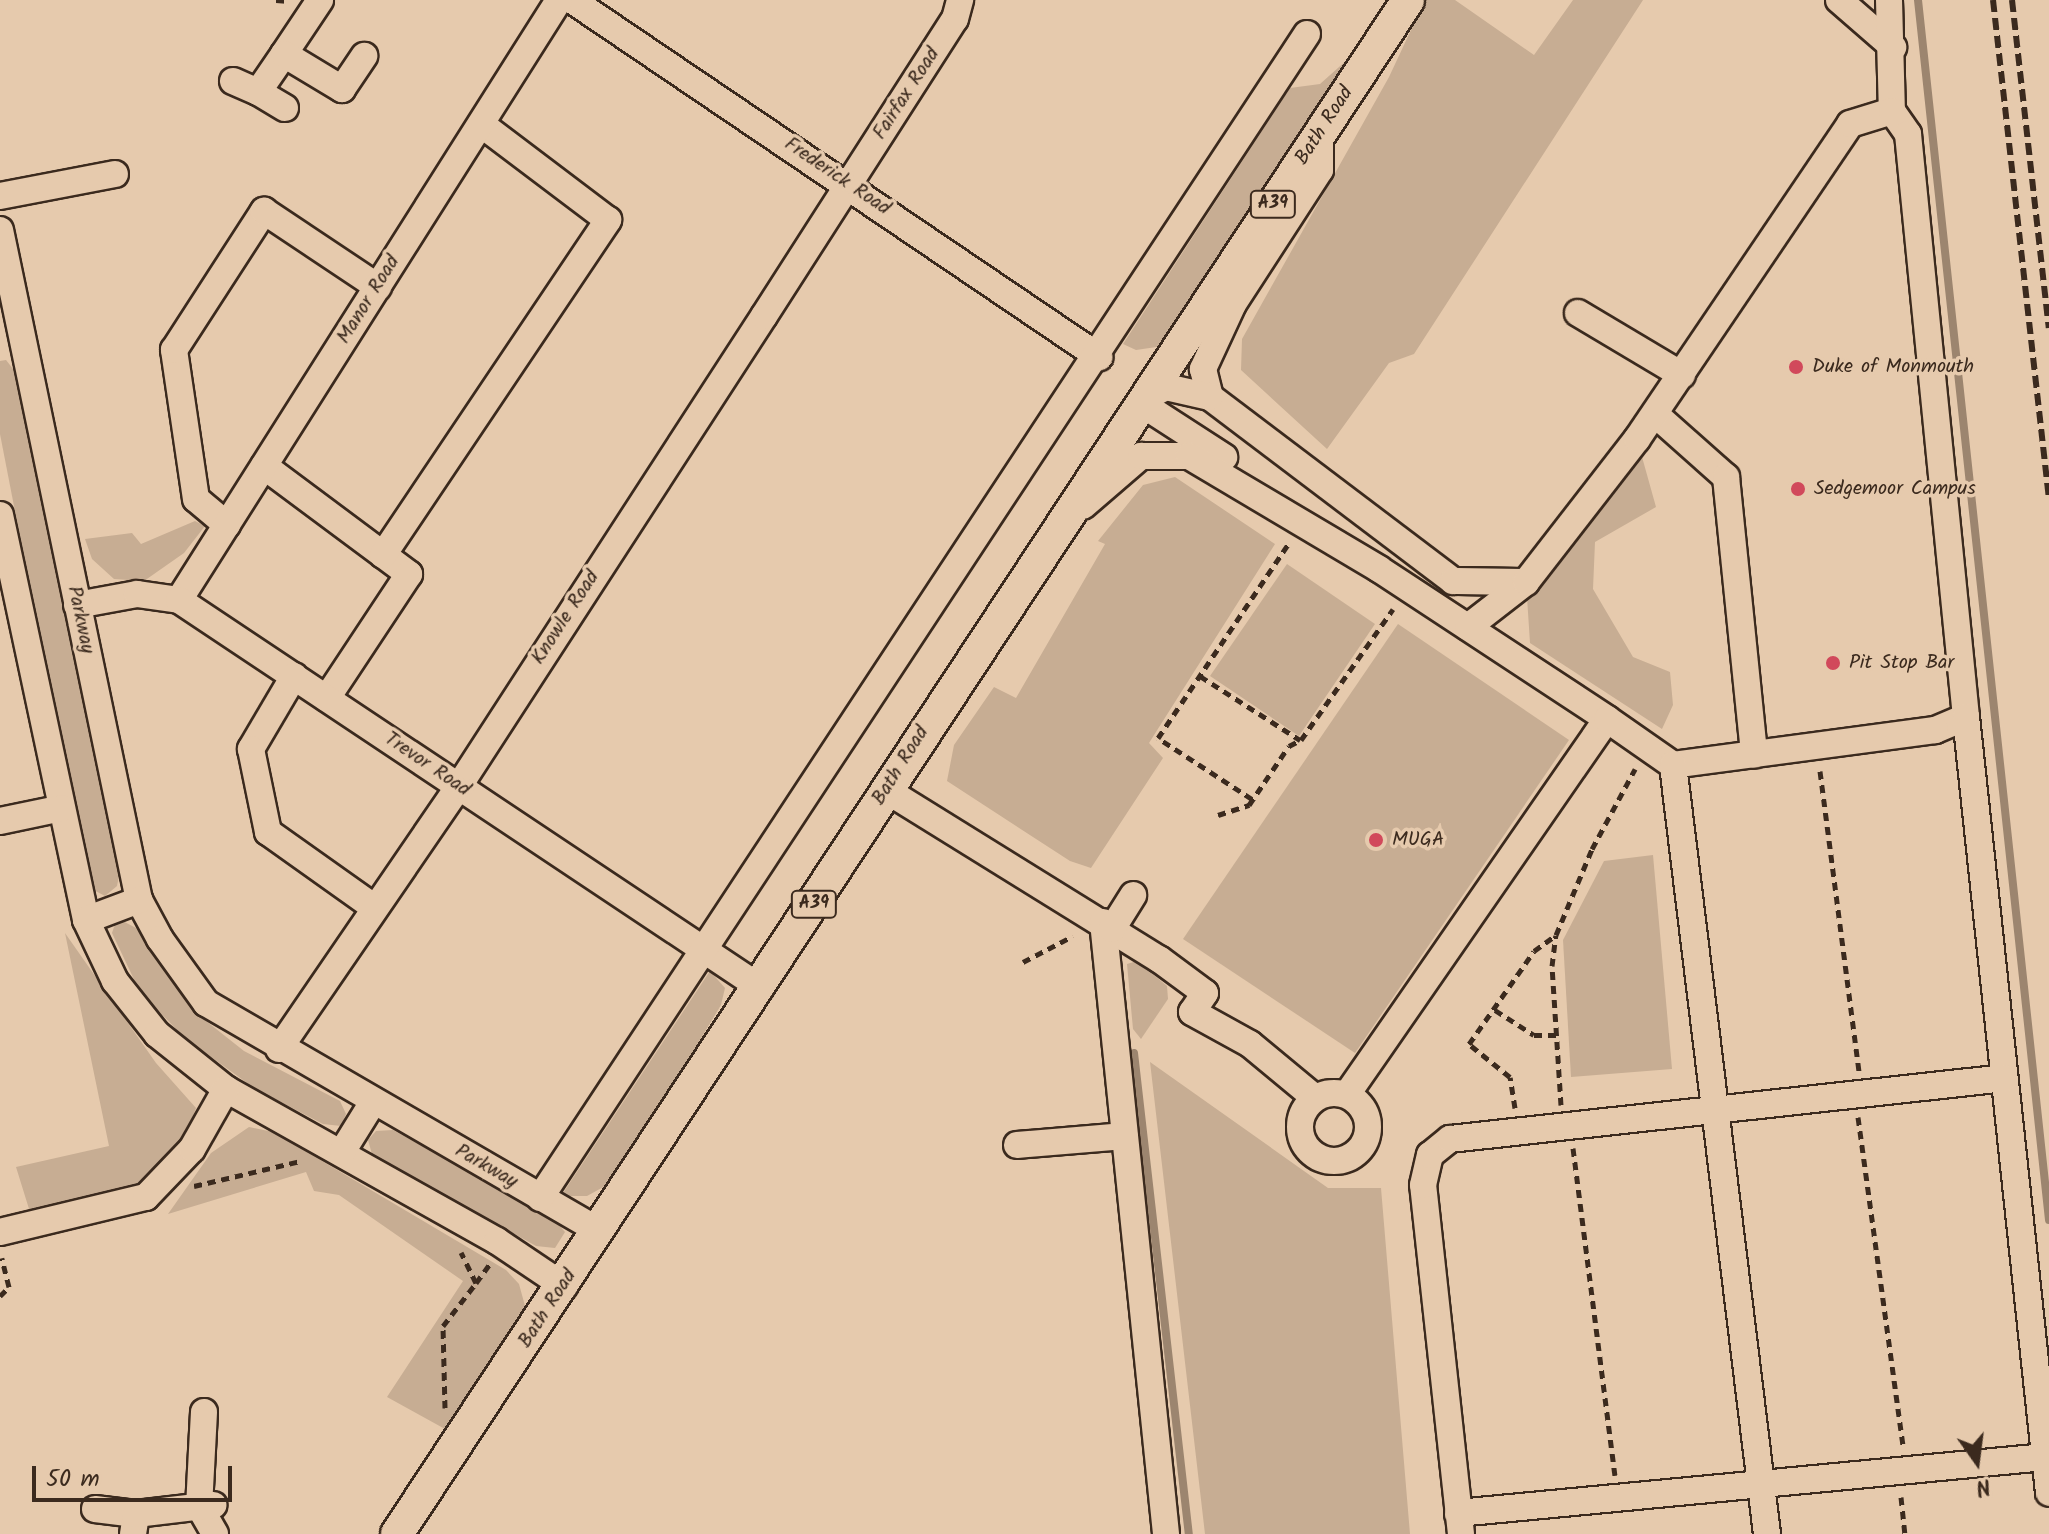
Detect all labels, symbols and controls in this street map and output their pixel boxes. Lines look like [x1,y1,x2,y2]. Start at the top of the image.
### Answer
street label: Fairfax Road [868,44,946,144]
street label: Bath Road [1291,82,1359,170]
street label: Frederick Road [779,133,895,221]
road number: A39 [1249,190,1297,218]
street label: Manor Road [332,251,406,349]
place label: Duke of Monmouth [1812,355,1974,379]
marker: Duke of Monmouth [1787,358,1805,376]
place label: Sedgemoor Campus [1814,477,1976,501]
marker: Sedgemoor Campus [1789,480,1807,498]
street label: Knowle Road [527,567,605,669]
street label: Parkway [61,584,99,656]
place label: Pit Stop Bar [1849,651,1954,675]
marker: Pit Stop Bar [1824,654,1842,672]
street label: Bath Road [867,722,935,810]
street label: Trevor Road [379,727,475,803]
place label: MUGA [1392,828,1444,852]
marker: MUGA [1367,831,1385,849]
road number: A39 [790,890,838,918]
street label: Parkway [450,1139,522,1195]
street label: Bath Road [514,1265,582,1353]
north arrow [1937,1422,2017,1502]
scale bar [36,1450,236,1500]
text: 50 m [46,1460,100,1499]
text: N [1972,1467,1994,1504]

